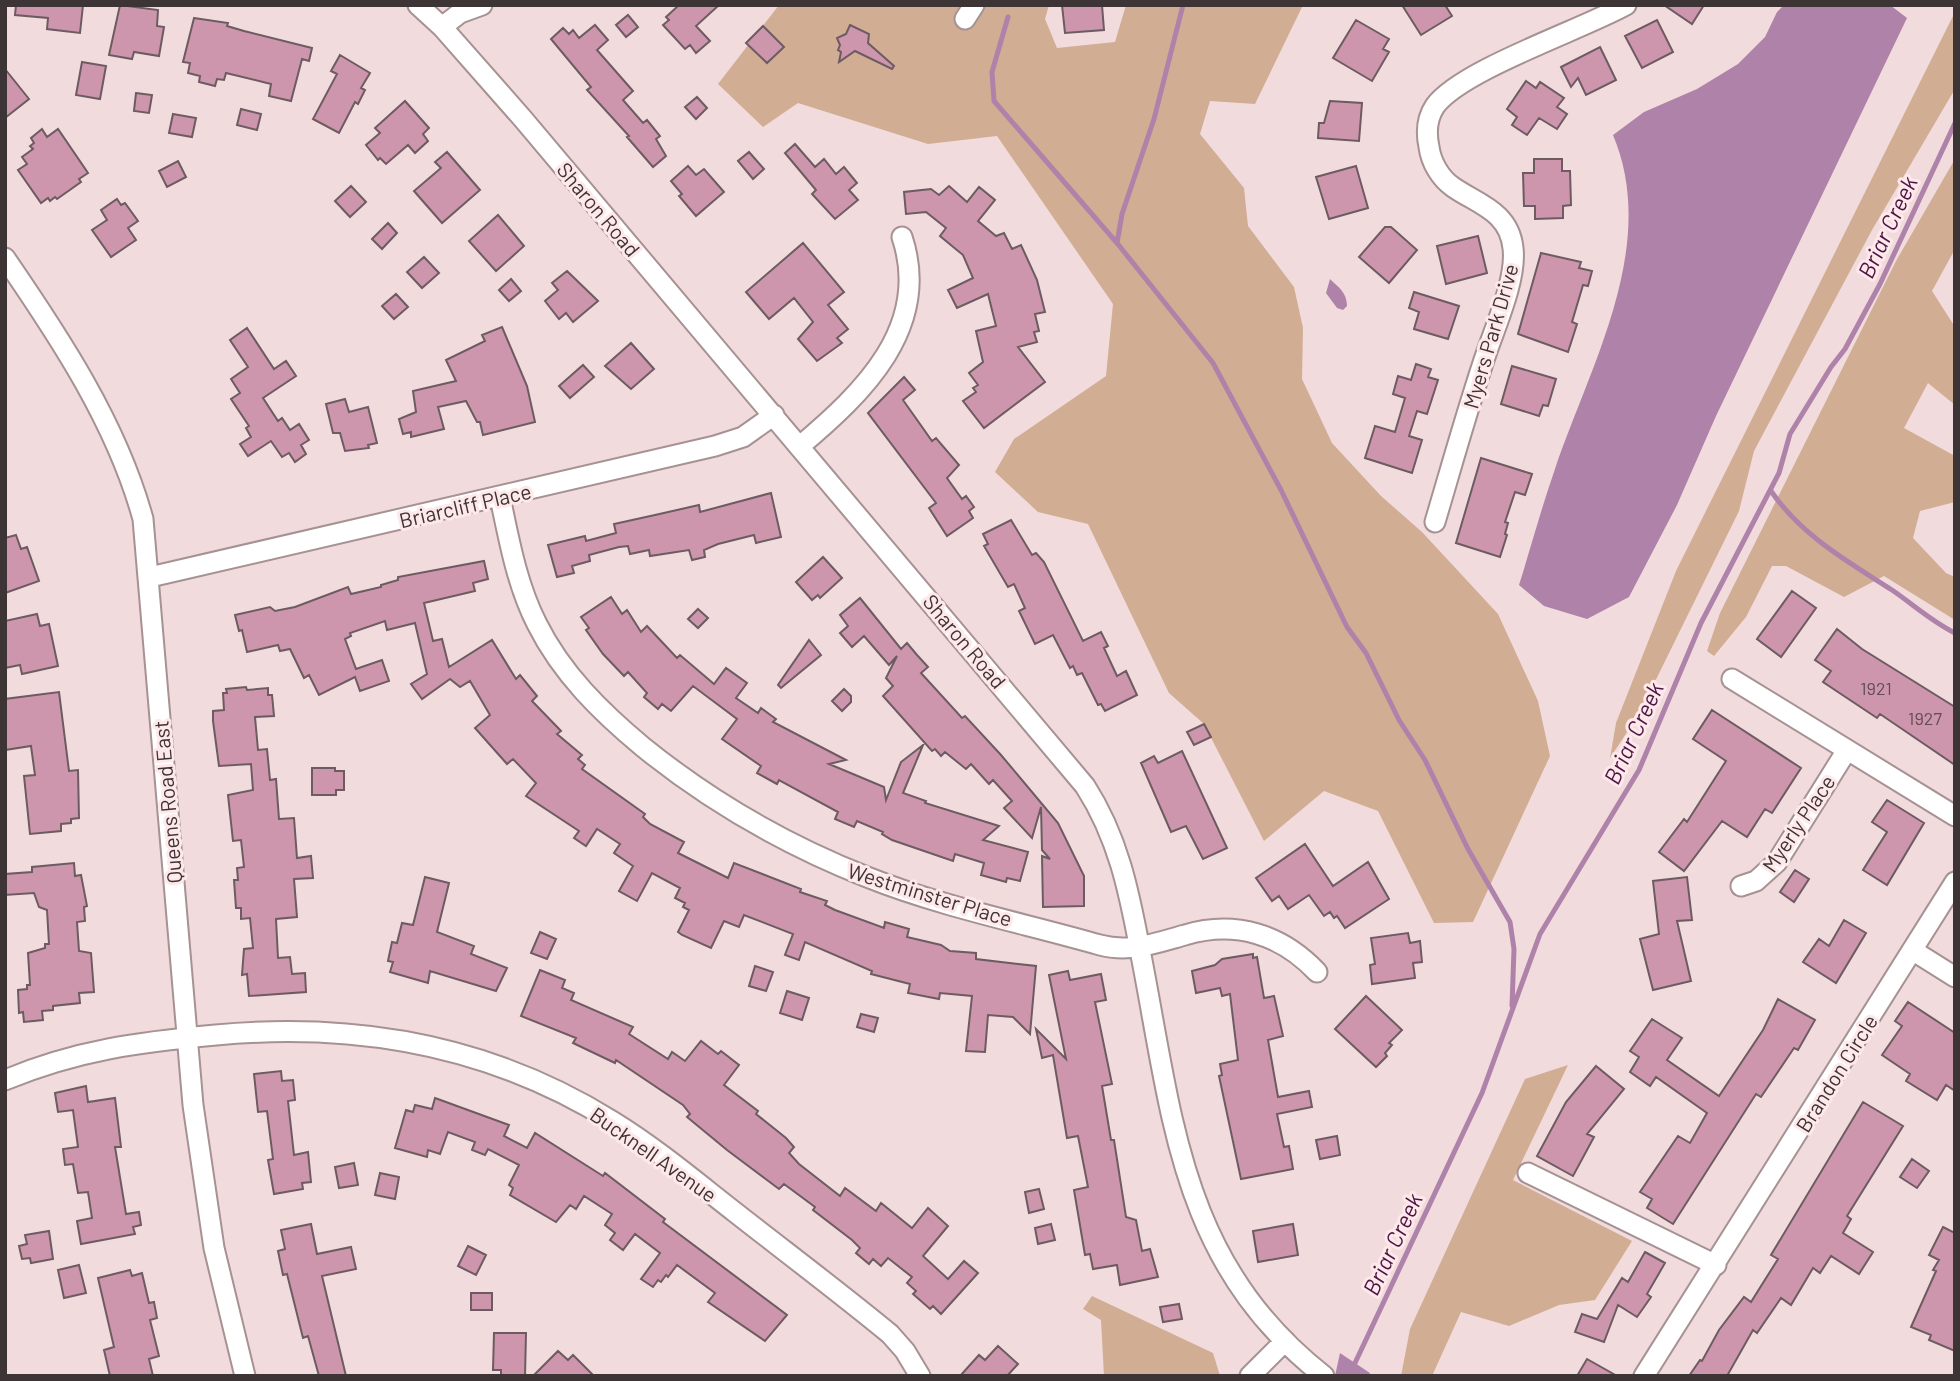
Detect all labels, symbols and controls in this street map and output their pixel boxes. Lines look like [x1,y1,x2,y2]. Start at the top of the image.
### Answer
street label: Sharon Road [552,157,646,261]
water label: Briar Creek [1851,172,1923,282]
street label: Myers Park Drive [1457,261,1523,411]
street label: Briarcliff Place [397,478,533,532]
street label: Sharon Road [918,589,1012,693]
house number: 1921 [1860,677,1892,699]
water label: Briar Creek [1597,678,1669,788]
house number: 1927 [1908,707,1942,729]
street label: Queens Road East [147,720,187,884]
street label: Myerly Place [1756,770,1840,876]
street label: Westminster Place [845,857,1015,931]
street label: Brandon Circle [1790,1010,1882,1136]
street label: Bucknell Avenue [586,1101,722,1207]
water label: Briar Creek [1356,1189,1428,1299]

